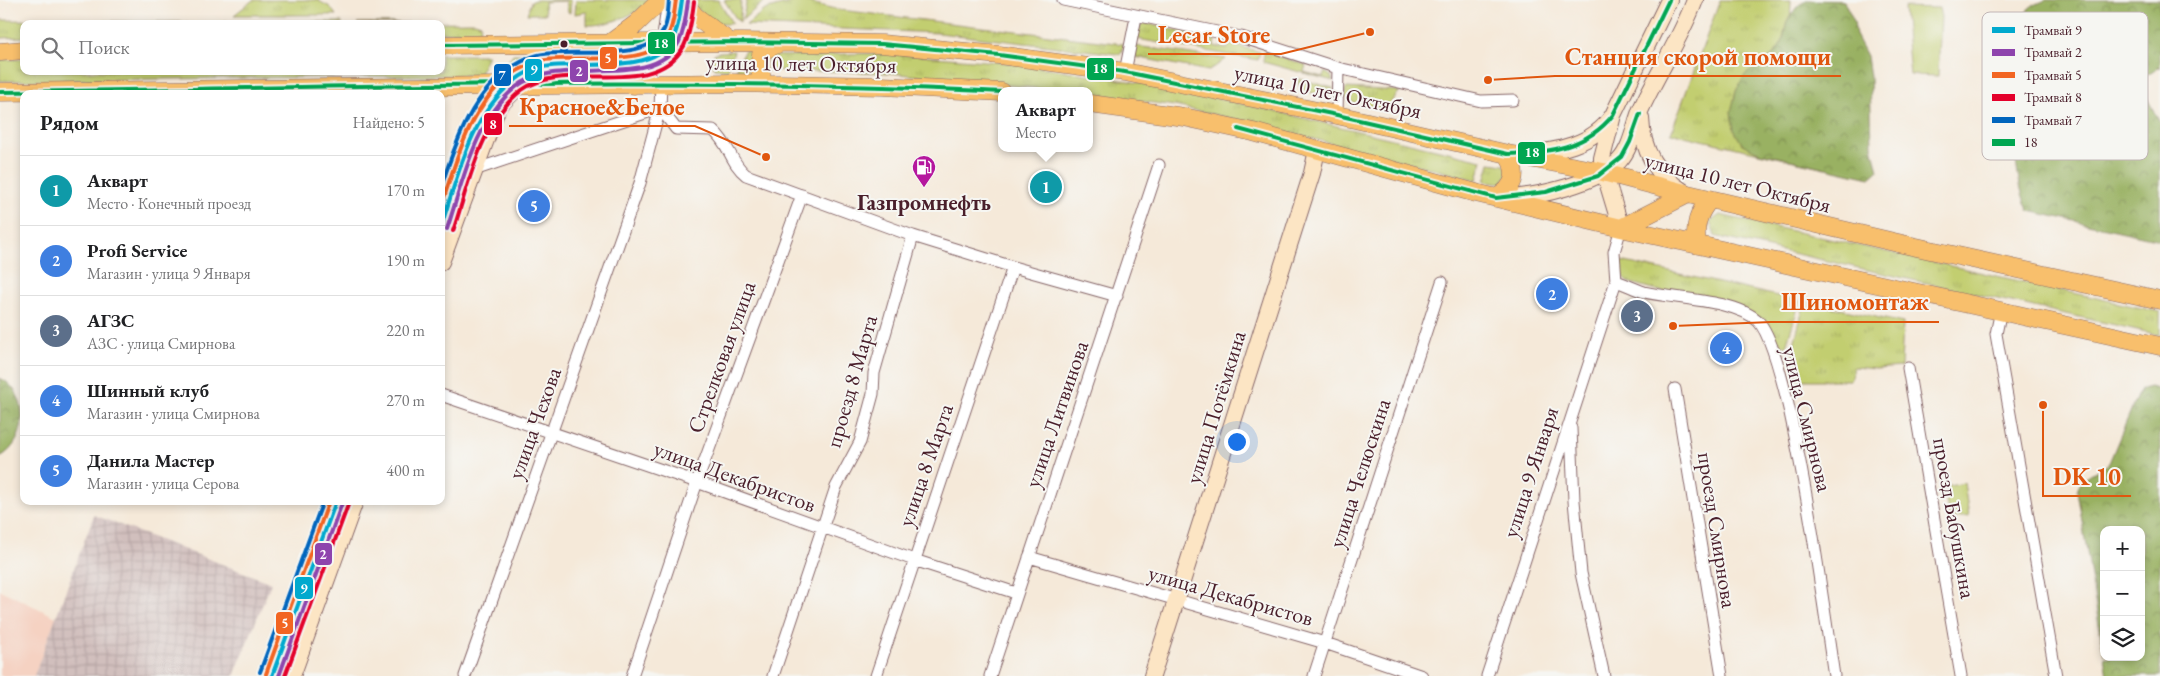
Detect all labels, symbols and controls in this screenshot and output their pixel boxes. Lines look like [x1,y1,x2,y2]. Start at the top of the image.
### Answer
legend [1982,12,2148,160]
callout: Lecar Store [1148,15,1281,54]
text: Lecar Store [1158,19,1270,50]
search box [20,20,445,75]
text: Трамвай 9 [2024,21,2082,39]
line badge: 18 [647,31,676,55]
icon: search [38,34,66,62]
text: 18 [654,34,668,52]
text: Поиск [78,35,130,60]
callout: Станция скорой помощи [1555,37,1841,76]
unlabelled marker [559,39,569,49]
text: Станция скорой помощи [1565,41,1831,72]
text: Трамвай 2 [2024,43,2082,61]
line badge: 5 [599,46,618,70]
street label: улица 10 лет Октября [705,47,897,80]
text: 5 [604,49,612,67]
line badge: 18 [1086,57,1115,81]
street label: улица 10 лет Октября [1232,57,1424,126]
line badge: 9 [524,58,543,82]
line badge: 2 [569,59,589,83]
text: 18 [1093,59,1107,77]
text: 9 [530,60,538,78]
text: 2 [575,62,583,80]
line badge: 7 [493,63,512,87]
text: 7 [498,66,506,84]
text: Трамвай 5 [2024,66,2082,84]
callout: Красное&Белое [509,87,695,126]
popup [998,87,1093,152]
text: Трамвай 8 [2024,88,2082,106]
text: Красное&Белое [519,91,685,122]
text: Акварт [1015,97,1076,122]
text: Рядом [40,109,99,136]
text: Трамвай 7 [2024,111,2082,129]
text: Найдено: 5 [353,112,425,133]
line badge: 8 [483,112,503,136]
text: 8 [489,115,497,133]
text: Место [1015,122,1056,143]
text: 18 [2024,133,2038,151]
line badge: 18 [1517,141,1546,165]
text: 18 [1525,143,1539,161]
street label: улица 10 лет Октября [1642,145,1834,220]
fuel station icon: Газпромнефть [911,154,937,188]
text: Акварт [87,168,148,193]
pin: 1 [1030,168,1062,206]
text: 1 [52,180,60,201]
text: 170 m [386,180,425,201]
pin: 5 [518,187,550,225]
place label: Газпромнефть [857,188,991,217]
text: Место · Конечный проезд [87,193,251,214]
text: Profi Service [87,238,187,263]
text: 2 [52,250,60,271]
text: 190 m [386,250,425,271]
text: Магазин · улица 9 Января [87,263,251,284]
pin: 2 [1536,275,1568,313]
street label: Стрелковая улица [680,277,763,437]
callout: Шиномонтаж [1771,283,1939,322]
text: Шиномонтаж [1781,286,1930,317]
pin: 3 [1621,297,1653,335]
text: АГЗС [87,308,135,333]
street label: проезд 8 Марта [819,311,884,451]
text: 3 [52,320,60,341]
text: 220 m [386,320,425,341]
street label: улица Потёмкина [1178,327,1253,487]
pin: 4 [1710,329,1742,367]
text: АЗС · улица Смирнова [87,333,235,354]
street label: улица Литвинова [1018,337,1095,491]
street label: улица Смирнова [1775,344,1840,495]
street label: улица Чехова [501,363,568,483]
text: Шинный клуб [87,378,209,403]
text: 4 [52,390,60,411]
text: 270 m [386,390,425,411]
street label: улица Челюскина [1322,395,1397,552]
street label: улица 8 Марта [891,400,960,530]
text: Магазин · улица Смирнова [87,403,260,424]
street label: улица 9 Января [1496,403,1565,541]
your location [1224,429,1250,455]
street label: улица Декабристов [650,434,820,519]
street label: проезд Бабушкина [1926,435,1983,601]
text: Данила Мастер [87,448,215,473]
street label: проезд Смирнова [1691,450,1744,610]
callout: DK 10 [2043,457,2131,496]
text: 5 [52,460,60,481]
text: 400 m [386,460,425,481]
text: DK 10 [2053,461,2121,492]
text: Магазин · улица Серова [87,473,239,494]
map controls [2100,526,2145,661]
button: + [2100,526,2145,571]
line badge: 2 [314,542,333,566]
text: 2 [319,545,327,563]
street label: улица Декабристов [1145,558,1317,633]
button: − [2100,571,2145,616]
line badge: 9 [294,576,314,600]
text: 9 [300,579,308,597]
line badge: 5 [275,611,294,635]
text: 5 [281,614,289,632]
button: layers [2100,616,2145,661]

